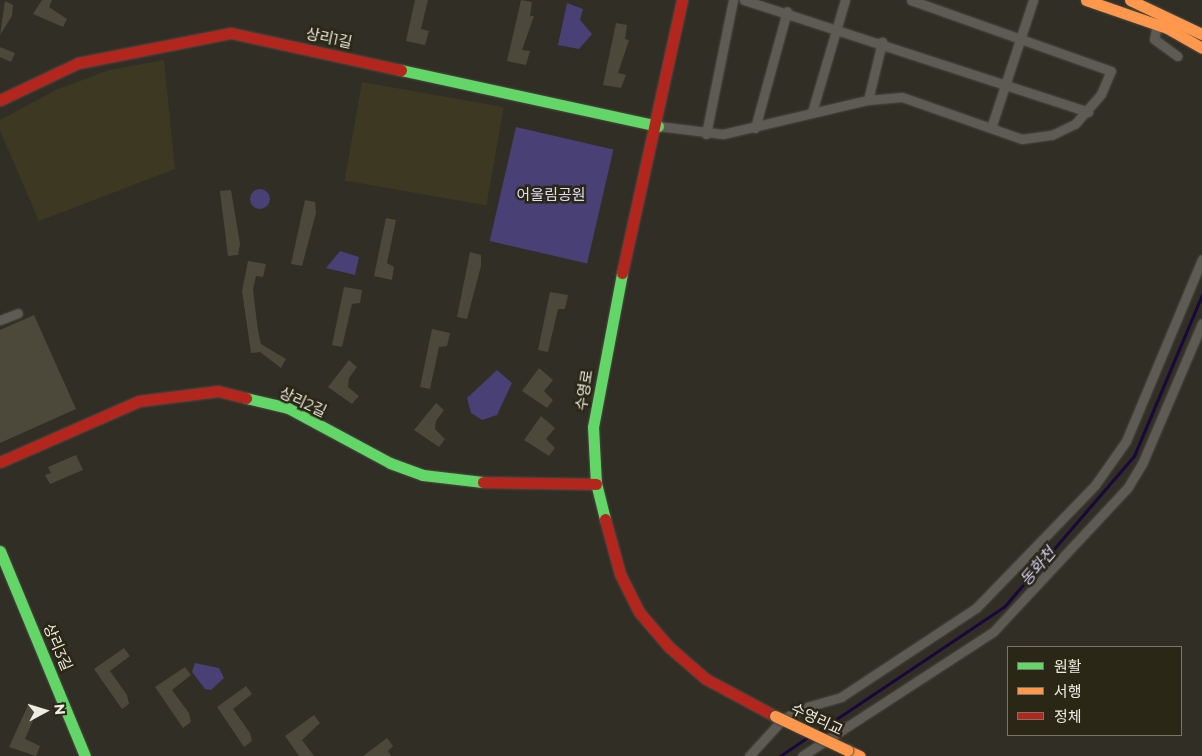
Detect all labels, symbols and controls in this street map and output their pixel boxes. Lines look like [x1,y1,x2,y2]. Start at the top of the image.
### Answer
street label: 상리1길 [304,24,354,52]
park label: 어울림공원 [517,186,585,204]
street label: 수영로 [572,368,596,412]
street label: 상리2길 [277,383,329,421]
water label: 동화천 [1016,544,1060,590]
street label: 상리3길 [40,621,76,673]
legend [1007,646,1182,736]
text: 원활 [1054,657,1082,676]
text: 서행 [1054,682,1082,701]
north arrow [20,686,70,736]
street label: 수영리교 [788,699,846,739]
text: N [50,703,69,716]
text: 정체 [1054,707,1082,726]

